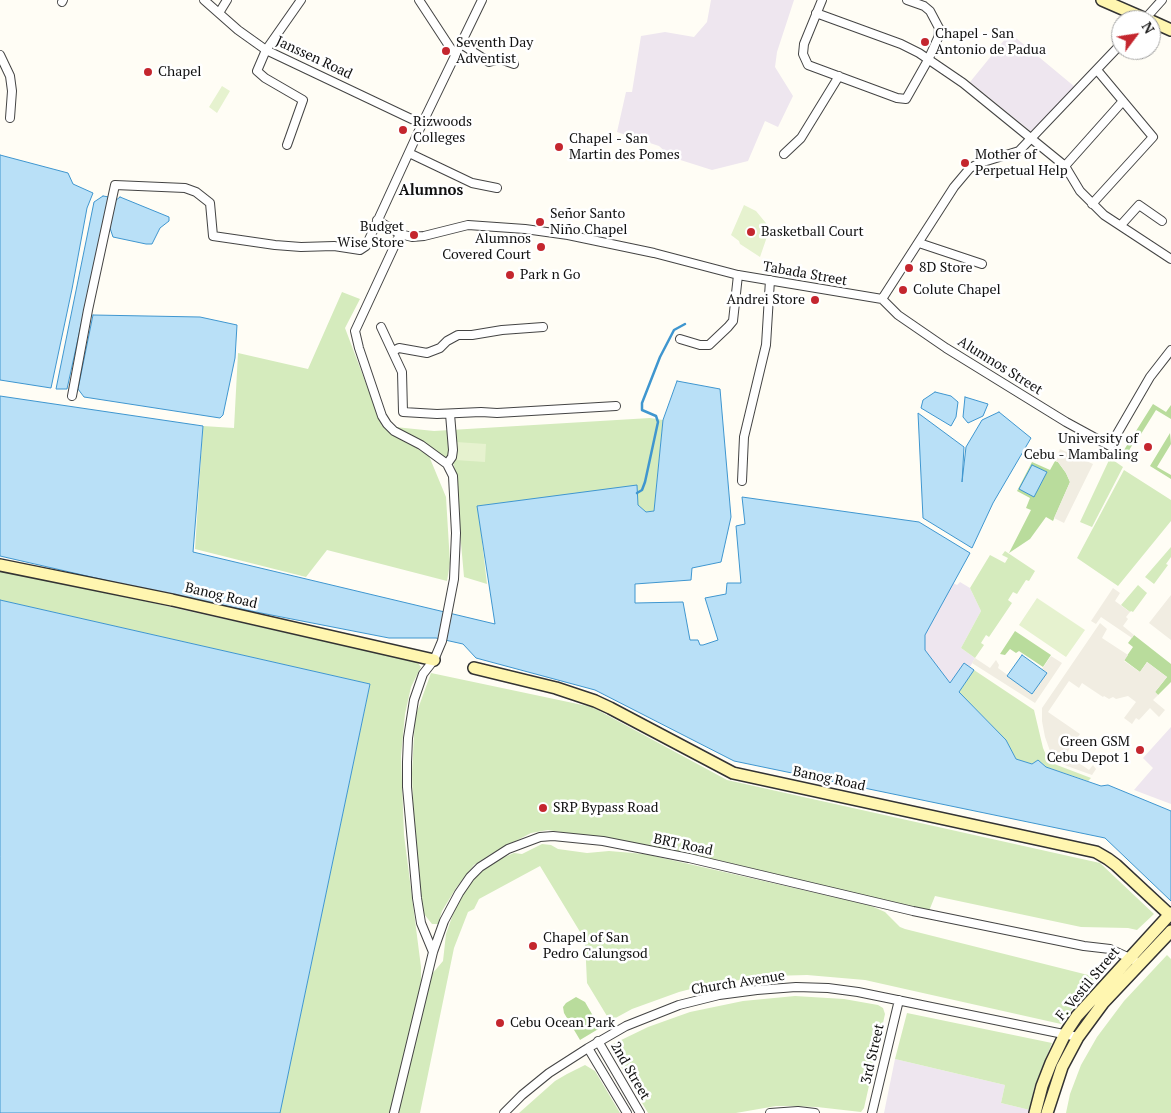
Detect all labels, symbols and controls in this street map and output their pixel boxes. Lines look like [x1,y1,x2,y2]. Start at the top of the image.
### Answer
north arrow [1111,10,1161,60]
text: N [1138,18,1159,37]
place label: Chapel - San Antonio de Padua [935,26,1046,58]
street label: Janssen Road [273,33,355,83]
place label: Seventh Day Adventist [456,35,533,68]
marker: Chapel - San Antonio de Padua [919,36,931,48]
marker: Seventh Day Adventist [440,45,452,57]
place label: Chapel [158,64,201,80]
marker: Chapel [142,66,154,78]
place label: Rizwoods Colleges [413,114,472,146]
marker: Rizwoods Colleges [397,124,409,136]
place label: Chapel - San Martin des Pomes [569,131,680,164]
marker: Chapel - San Martin des Pomes [553,141,565,153]
place label: Mother of Perpetual Help [975,147,1068,180]
marker: Mother of Perpetual Help [959,157,971,169]
district label: Alumnos [399,182,463,200]
place label: Señor Santo Niño Chapel [550,206,627,238]
marker: Señor Santo Niño Chapel [534,216,546,228]
place label: Budget Wise Store [337,219,404,252]
place label: Basketball Court [761,224,864,240]
marker: Basketball Court [745,226,757,238]
marker: Budget Wise Store [408,229,420,241]
place label: Alumnos Covered Court [442,231,531,264]
marker: Alumnos Covered Court [535,241,547,253]
street label: Tabada Street [761,258,849,290]
place label: 8D Store [919,260,973,276]
marker: 8D Store [903,262,915,274]
place label: Park n Go [520,267,580,283]
marker: Park n Go [504,269,516,281]
place label: Colute Chapel [913,282,1001,298]
marker: Colute Chapel [897,284,909,296]
place label: Andrei Store [726,292,805,308]
marker: Andrei Store [809,294,821,306]
street label: Alumnos Street [955,333,1045,399]
place label: University of Cebu - Mambaling [1024,431,1138,464]
marker: University of Cebu - Mambaling [1142,441,1154,453]
street label: Banog Road [183,580,259,612]
place label: Green GSM Cebu Depot 1 [1047,734,1130,766]
marker: Green GSM Cebu Depot 1 [1134,744,1146,756]
street label: Banog Road [791,763,867,795]
place label: SRP Bypass Road [553,800,659,816]
marker: SRP Bypass Road [537,802,549,814]
street label: BRT Road [652,831,714,859]
place label: Chapel of San Pedro Calungsod [543,930,648,962]
marker: Chapel of San Pedro Calungsod [527,940,539,952]
street label: F. Vestil Street [1052,944,1124,1024]
street label: Church Avenue [690,967,786,999]
place label: Cebu Ocean Park [510,1015,615,1031]
marker: Cebu Ocean Park [494,1017,506,1029]
street label: 3rd Street [858,1022,888,1086]
street label: 2nd Street [607,1039,653,1103]

